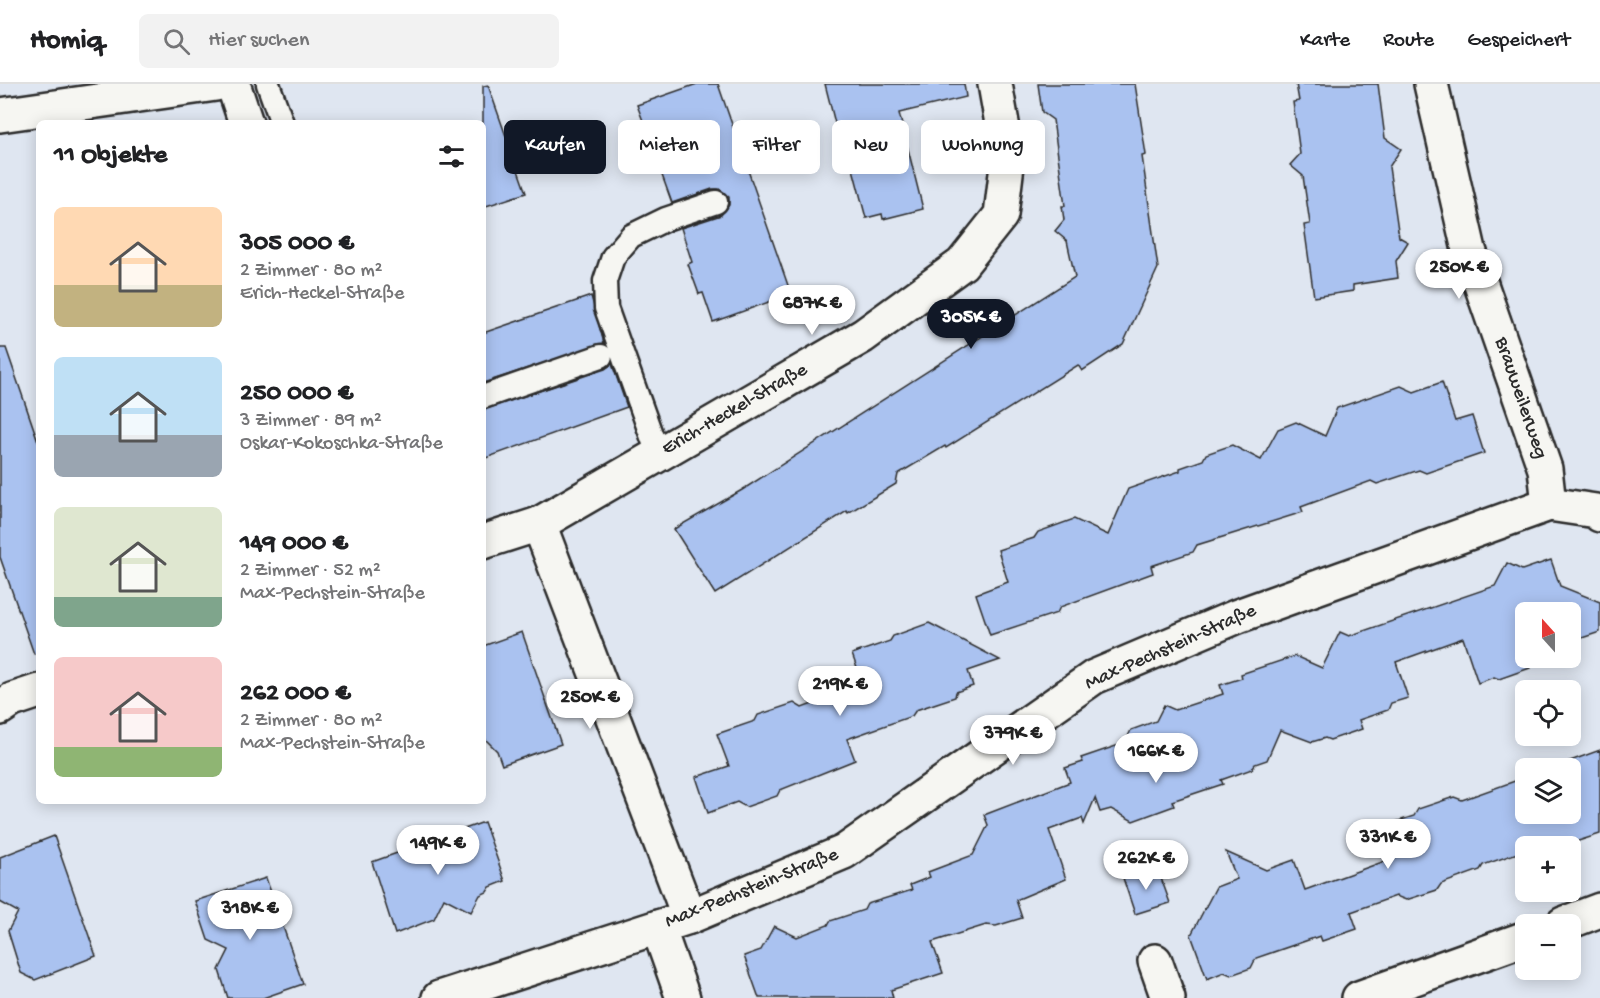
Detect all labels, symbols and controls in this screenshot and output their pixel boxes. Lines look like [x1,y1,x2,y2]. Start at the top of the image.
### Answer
search box [139,14,559,68]
text: Homiq [30,25,103,58]
icon: search [160,25,193,58]
text: Hier suchen [208,28,309,54]
text: Karte [1300,29,1350,54]
text: Route [1383,29,1434,54]
text: Gespeichert [1467,29,1570,54]
chip: Kaufen [504,120,606,174]
chip: Mieten [618,120,720,174]
chip: Filter [732,120,820,174]
chip: Neu [832,120,909,174]
chip: Wohnung [921,120,1045,174]
icon: filters [435,140,468,173]
text: 11 Objekte [54,141,167,172]
text: 305 000 € [240,229,354,260]
icon: home [102,231,174,303]
pin: 250K € [1410,249,1508,300]
text: 250K € [1429,257,1489,280]
text: 2 Zimmer · 80 m² [240,260,383,283]
text: Erich-Heckel-Straße [240,283,404,306]
pin: 687K € [763,285,861,336]
text: 687K € [782,293,842,316]
pin: 305K € [922,299,1020,350]
text: 305K € [941,307,1001,330]
street label: Brauweilerweg [1488,333,1552,462]
street label: Erich-Heckel-Straße [658,359,812,461]
text: 250 000 € [240,379,353,410]
icon: home [102,381,174,453]
text: 3 Zimmer · 89 m² [240,410,382,433]
text: Oskar-Kokoschka-Straße [240,433,443,456]
text: 149 000 € [240,529,348,560]
icon: home [102,531,174,603]
text: 2 Zimmer · 52 m² [240,560,381,583]
text: Max-Pechstein-Straße [240,583,425,606]
street label: Max-Pechstein-Straße [1082,600,1261,696]
north arrow [1515,602,1581,668]
map controls [1515,602,1581,980]
pin: 219K € [791,666,889,717]
text: 219K € [812,674,868,697]
text: 262 000 € [240,679,351,710]
pin: 250K € [541,679,639,730]
button: locate [1515,680,1581,746]
icon: home [102,681,174,753]
text: 250K € [560,687,620,710]
text: 2 Zimmer · 80 m² [240,710,383,733]
pin: 379K € [964,715,1062,766]
text: 379K € [984,723,1042,746]
text: Max-Pechstein-Straße [240,733,425,756]
pin: 166K € [1107,733,1205,784]
text: 166K € [1128,741,1184,764]
button: layers [1515,758,1581,824]
pin: 331K € [1339,819,1437,870]
pin: 149K € [389,825,487,876]
text: 331K € [1360,827,1416,850]
text: 149K € [410,833,466,856]
button: + [1515,836,1581,902]
pin: 262K € [1097,840,1195,891]
street label: Max-Pechstein-Straße [662,843,843,934]
text: 262K € [1117,848,1175,871]
pin: 318K € [201,890,299,941]
text: 318K € [221,898,279,921]
button: − [1515,914,1581,980]

